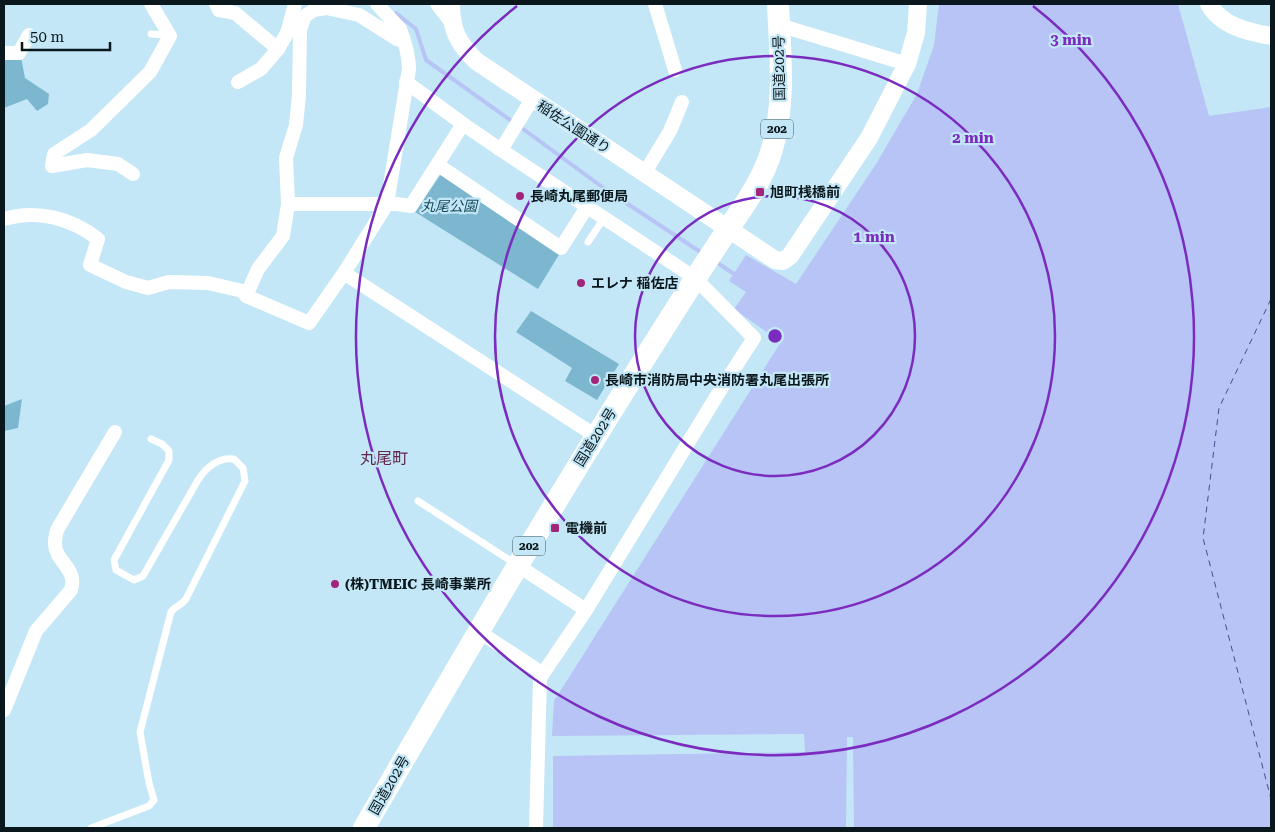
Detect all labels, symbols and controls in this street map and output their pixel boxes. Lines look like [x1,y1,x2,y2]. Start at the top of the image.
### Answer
scale bar [22,20,110,52]
text: 50 m [30,28,65,46]
text: 3 min [1050,31,1092,49]
street label: 国道202号 [770,35,788,101]
street label: 稲佐公園通り [534,97,614,157]
road number: 202 [761,120,793,138]
text: 2 min [952,129,994,147]
place label: 旭町桟橋前 [770,184,840,200]
marker: 旭町桟橋前 [754,186,766,198]
place label: 長崎丸尾郵便局 [530,188,628,204]
marker: 長崎丸尾郵便局 [514,190,526,202]
park label: 丸尾公園 [421,198,479,214]
text: 1 min [853,228,895,246]
place label: エレナ 稲佐店 [591,275,679,291]
marker: エレナ 稲佐店 [575,277,587,289]
centre of rings [766,327,784,345]
place label: 長崎市消防局中央消防署丸尾出張所 [605,372,829,388]
marker: 長崎市消防局中央消防署丸尾出張所 [589,374,601,386]
street label: 国道202号 [571,405,619,469]
district label: 丸尾町 [360,449,408,468]
place label: 電機前 [565,520,607,536]
marker: 電機前 [549,522,561,534]
road number: 202 [513,536,545,556]
place label: (株)TMEIC 長崎事業所 [345,576,491,592]
marker: (株)TMEIC 長崎事業所 [329,578,341,590]
street label: 国道202号 [366,753,412,817]

